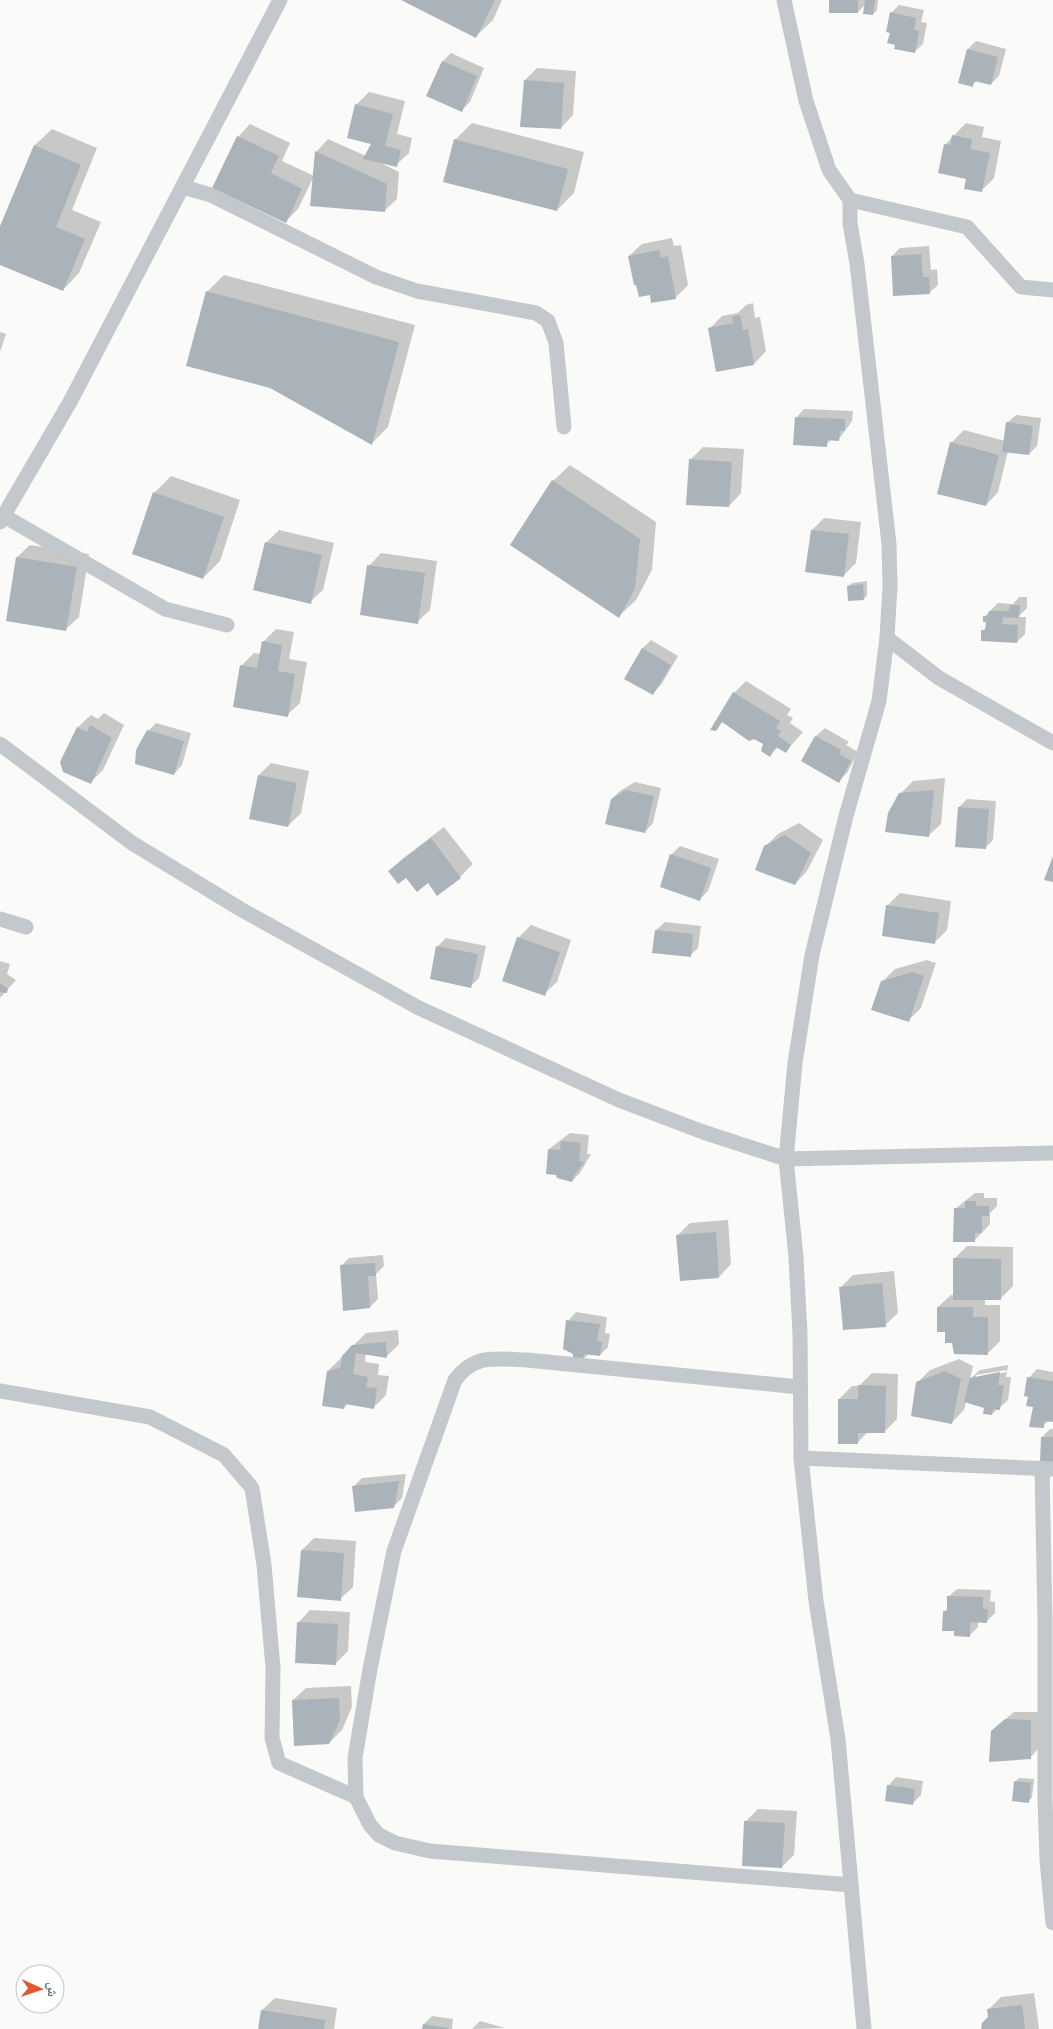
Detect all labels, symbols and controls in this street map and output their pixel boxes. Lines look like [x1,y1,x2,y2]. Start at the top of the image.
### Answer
north arrow [15,1964,65,2014]
text: ش [44,1982,62,1998]

